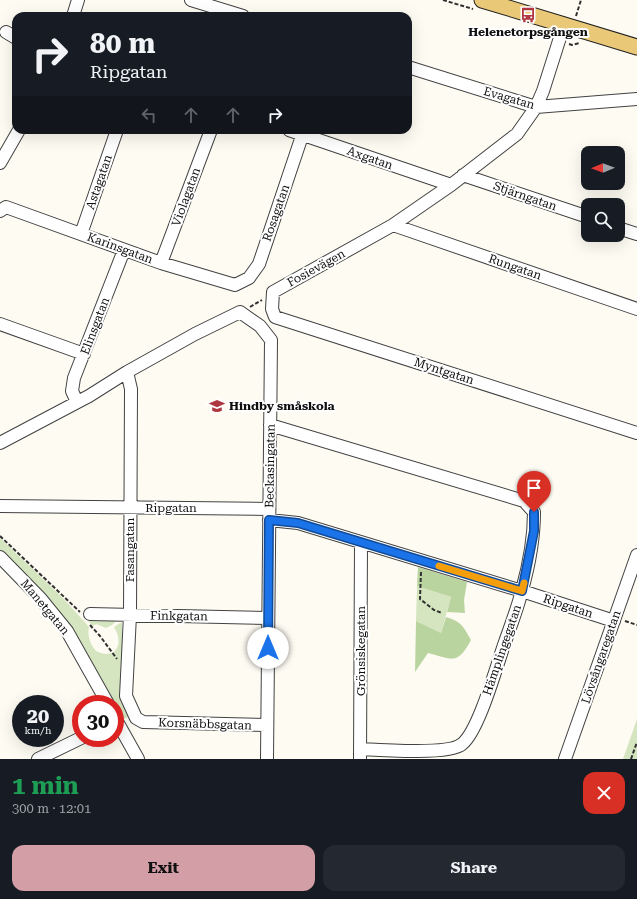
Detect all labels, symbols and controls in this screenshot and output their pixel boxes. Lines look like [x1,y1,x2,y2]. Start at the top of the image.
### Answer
bus stop icon: Helenetorpsgången [519,6,537,24]
place label: Helenetorpsgången [468,25,588,39]
text: 80 m [90,27,155,60]
icon: right [24,28,76,80]
text: Ripgatan [90,61,167,82]
street label: Evagatan [482,84,536,112]
icon: left [138,104,160,126]
icon: ahead [180,104,202,126]
icon: ahead [222,104,244,126]
icon: right [264,104,286,126]
street label: Axgatan [345,144,395,172]
north arrow [581,146,625,190]
map controls [581,146,625,242]
street label: Astagatan [83,153,115,211]
street label: Violagatan [169,165,203,228]
street label: Stjärngatan [491,179,559,213]
street label: Rosagatan [260,182,292,243]
button: search [581,198,625,242]
street label: Karinsgatan [85,230,155,266]
street label: Fosievägen [285,246,348,290]
street label: Rungatan [487,251,544,283]
street label: Elinsgatan [78,295,112,357]
street label: Myntgatan [412,355,476,387]
school or university icon: Hindby småskola [208,397,226,415]
place label: Hindby småskola [229,399,335,413]
street label: Beckasingatan [262,424,278,508]
pin [517,471,551,512]
icon: arrive [523,477,545,499]
street label: Ripgatan [145,501,197,515]
street label: Fasangatan [123,517,137,582]
street label: Manetgatan [18,576,72,638]
street label: Ripgatan [541,591,595,621]
street label: Hämplingegatan [480,602,524,697]
street label: Grönsiskegatan [354,606,368,696]
street label: Finkgatan [150,608,208,624]
street label: Lövsångaregatan [579,608,624,705]
position arrow [247,627,289,669]
speed limit sign: 30 [72,695,124,747]
text: 20 [27,704,49,728]
street label: Korsnäbbsgatan [158,715,252,733]
text: km/h [25,725,51,736]
text: 1 min [12,772,79,800]
button: close [583,772,625,814]
text: 300 m · 12:01 [12,801,91,816]
button: Exit [12,845,315,891]
button: Share [323,845,625,891]

